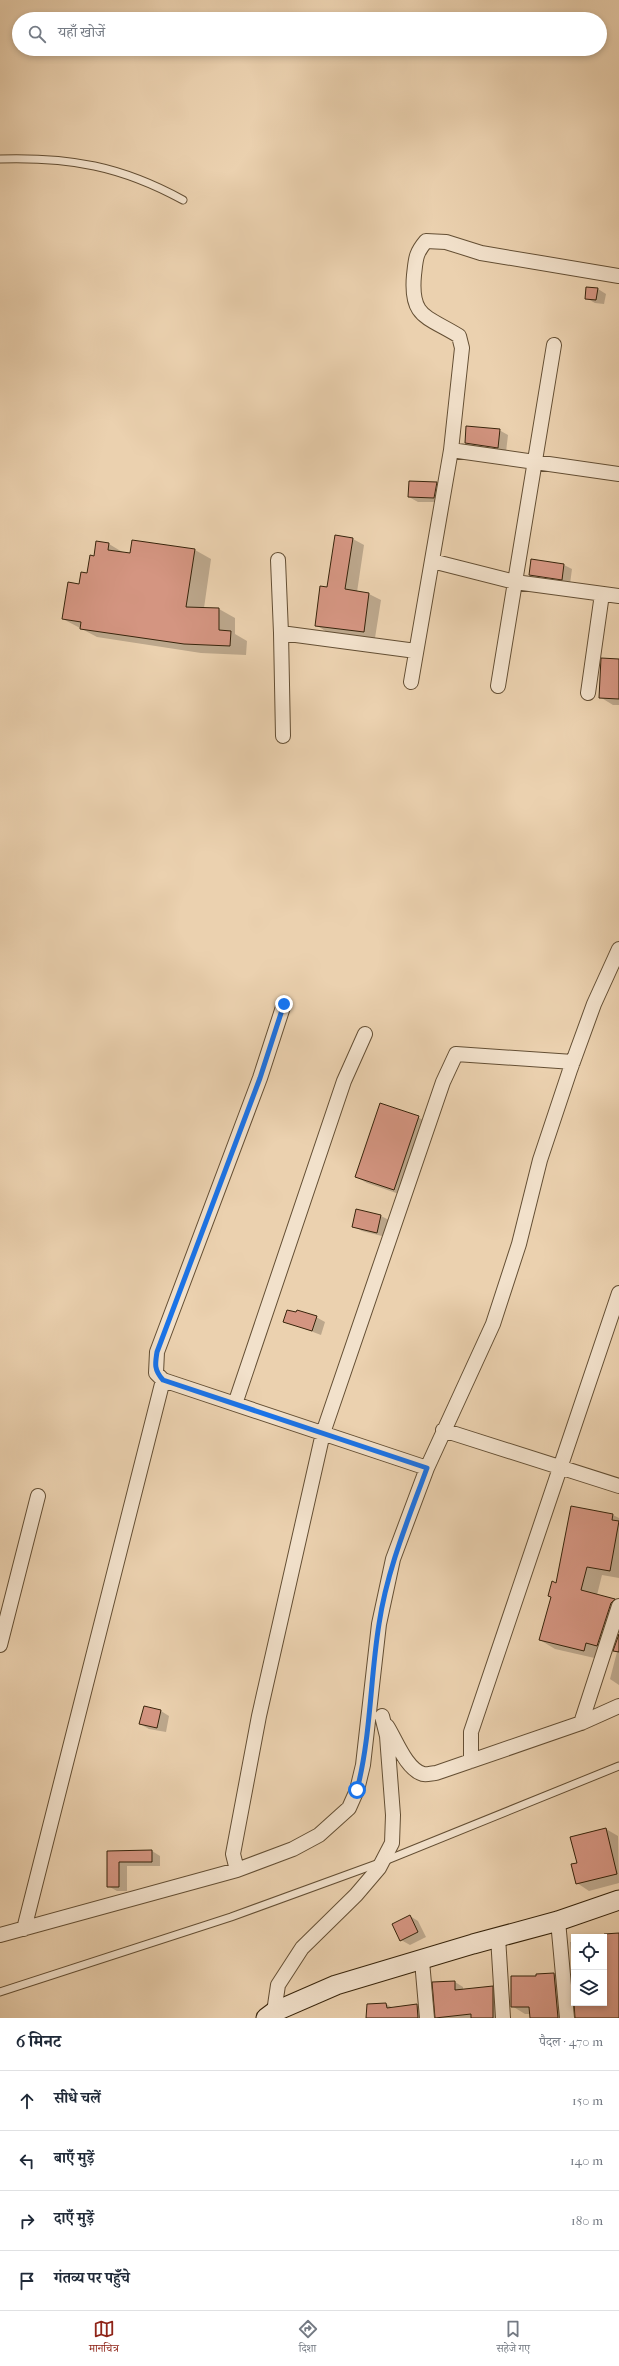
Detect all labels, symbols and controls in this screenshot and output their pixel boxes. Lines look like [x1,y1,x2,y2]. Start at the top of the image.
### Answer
search box [12,12,607,56]
icon: search [26,23,48,45]
text: यहाँ खोजें [58,23,105,41]
route end [275,995,293,1013]
route start [348,1781,366,1799]
map controls [571,1934,607,2006]
button: locate [571,1934,607,1970]
button: layers [571,1970,607,2006]
text: 6 मिनट [16,2031,61,2051]
text: पैदल · 470 m [539,2034,603,2049]
text: सीधे चलें [54,2089,101,2107]
icon: ahead [16,2090,38,2112]
text: 150 m [572,2093,603,2108]
text: बाएँ मुड़ें [54,2149,94,2167]
icon: left [16,2150,38,2172]
text: 140 m [570,2153,603,2168]
text: दाएँ मुड़ें [54,2209,94,2227]
icon: right [16,2210,38,2232]
text: 180 m [571,2213,603,2228]
text: गंतव्य पर पहुँचे [54,2269,130,2287]
icon: arrive [16,2270,38,2292]
tab: मानचित्र [89,2318,119,2359]
tab: दिशा [297,2318,319,2359]
tab: सहेजे गए [496,2318,530,2359]

